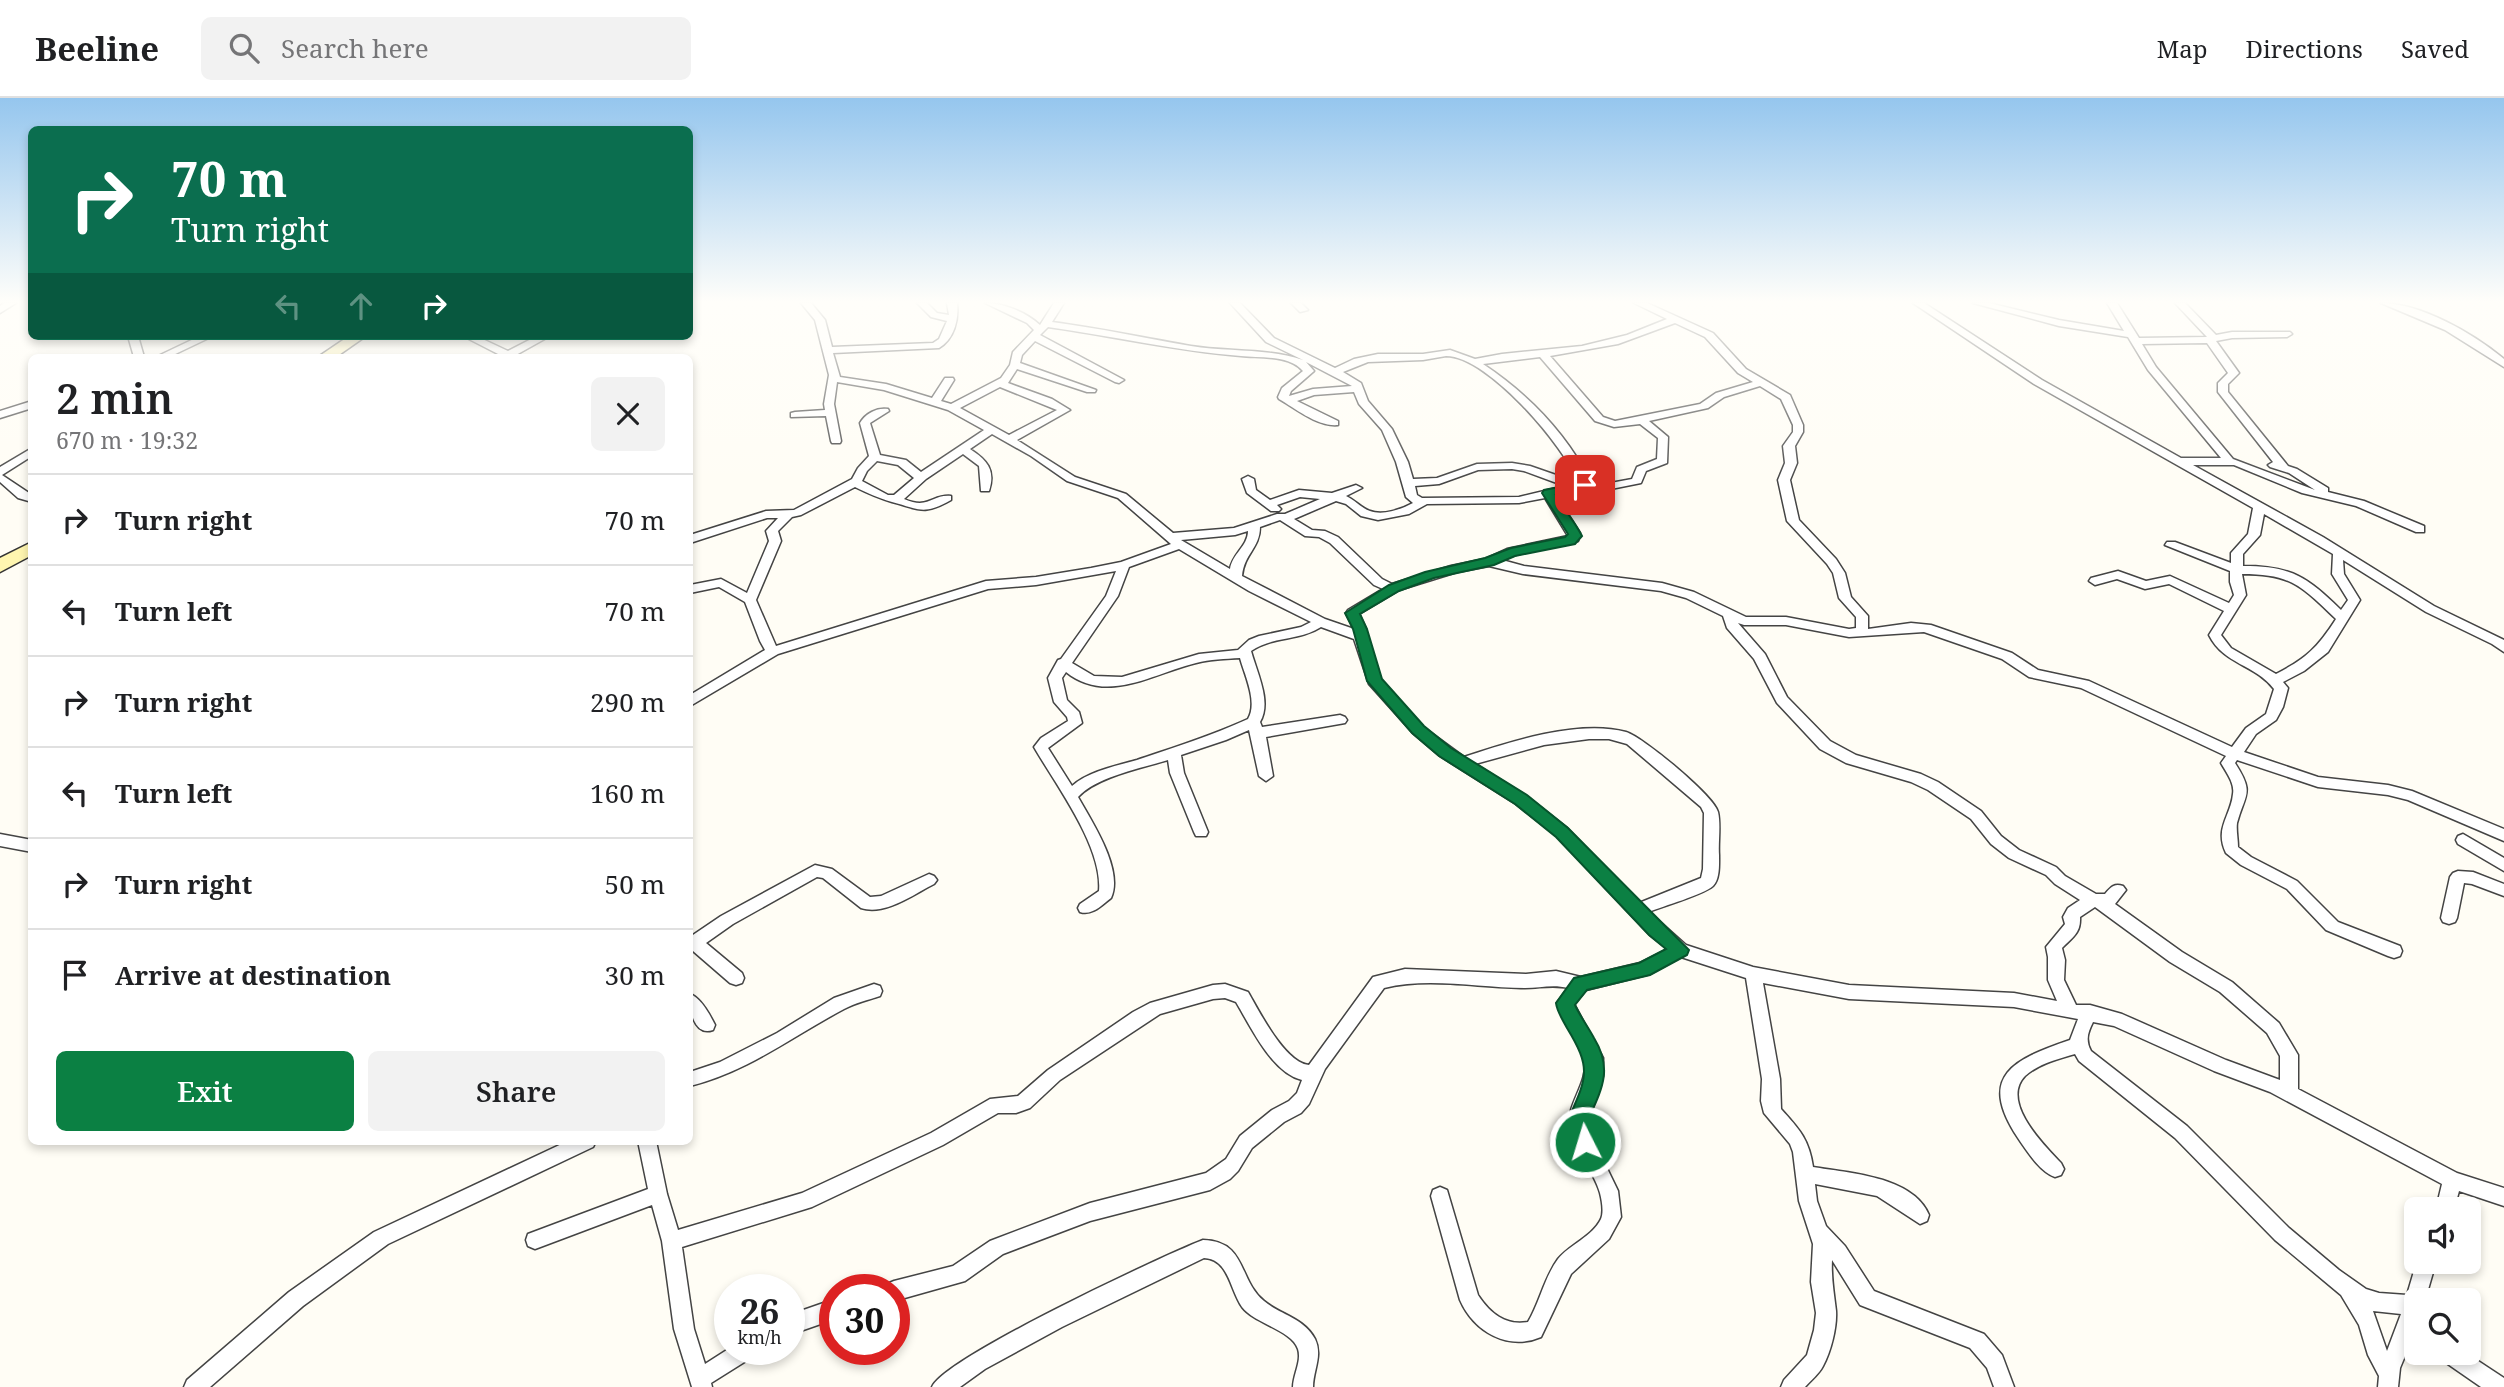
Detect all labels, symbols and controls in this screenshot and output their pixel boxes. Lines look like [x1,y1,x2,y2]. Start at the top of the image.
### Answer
search box [201,17,691,80]
text: Beeline [35,26,159,71]
icon: search [225,29,263,67]
text: Search here [281,30,429,66]
text: Map [2157,32,2208,65]
text: Directions [2246,32,2363,65]
text: Saved [2401,32,2469,65]
text: 70 m [171,145,287,211]
icon: right [56,154,147,245]
text: Turn right [171,208,329,251]
icon: left [269,287,307,325]
icon: ahead [342,287,380,325]
icon: right [415,287,453,325]
text: 2 min [56,369,173,426]
button: close [591,377,665,451]
text: 670 m · 19:32 [56,424,198,456]
pin [1555,455,1615,515]
icon: arrive [1566,466,1604,504]
icon: right [56,501,94,539]
text: Turn right [115,502,252,538]
text: 70 m [605,502,665,538]
icon: left [56,592,94,630]
text: Turn left [115,593,232,629]
text: 70 m [605,593,665,629]
icon: right [56,683,94,721]
text: Turn right [115,684,252,720]
text: 290 m [590,684,665,720]
icon: left [56,774,94,812]
text: Turn left [115,775,232,811]
text: 160 m [590,775,665,811]
icon: right [56,865,94,903]
text: Turn right [115,866,252,902]
text: 50 m [605,866,665,902]
icon: arrive [56,956,94,994]
text: Arrive at destination [115,957,391,993]
text: 30 m [605,957,665,993]
button: Exit [56,1051,354,1131]
button: Share [368,1051,665,1131]
position arrow [1548,1105,1622,1179]
map controls [2404,1197,2481,1365]
button: sound [2404,1197,2481,1274]
speed limit sign: 30 [819,1274,910,1365]
text: 26 [740,1287,779,1334]
button: search [2404,1288,2481,1365]
text: km/h [737,1325,782,1349]

